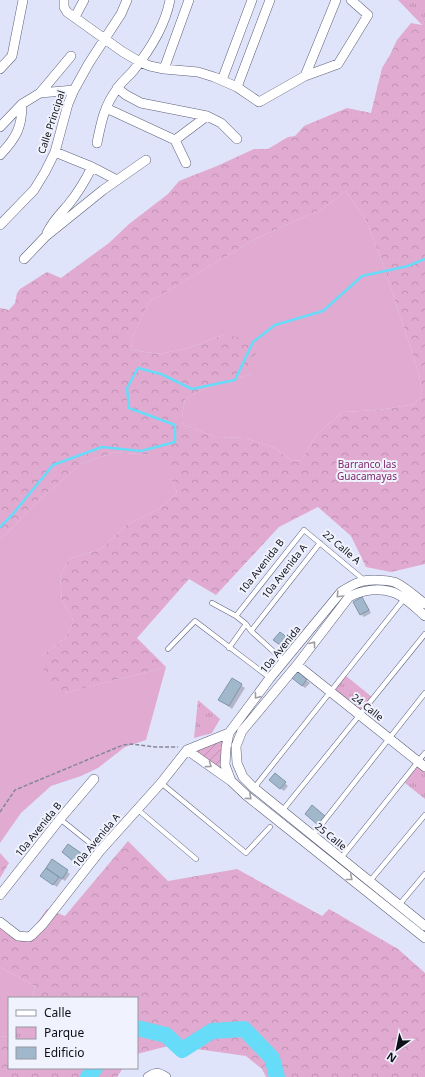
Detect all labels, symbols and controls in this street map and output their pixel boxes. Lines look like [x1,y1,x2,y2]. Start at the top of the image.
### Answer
street label: Calle Principal [34,88,68,156]
park label: Barranco las Guacamayas [337,457,397,483]
street label: 22 Calle A [320,527,364,567]
street label: 10a Avenida B [235,536,287,596]
street label: 10a Avenida A [258,540,310,601]
one-way arrow [336,590,344,598]
street label: 10a Avenida [257,622,303,676]
one-way arrow [308,642,315,649]
street label: 24 Calle [349,690,387,724]
one-way arrow [254,691,261,698]
one-way arrow [205,761,212,768]
one-way arrow [244,793,251,800]
street label: 10a Avenida B [12,799,64,859]
street label: 10a Avenida A [69,810,123,870]
street label: 25 Calle [312,819,350,853]
one-way arrow [346,874,353,881]
legend [8,997,138,1069]
text: Calle [44,1004,72,1021]
text: Parque [44,1024,85,1041]
north arrow [377,1029,417,1069]
text: Edificio [44,1044,85,1061]
text: N [383,1049,399,1067]

